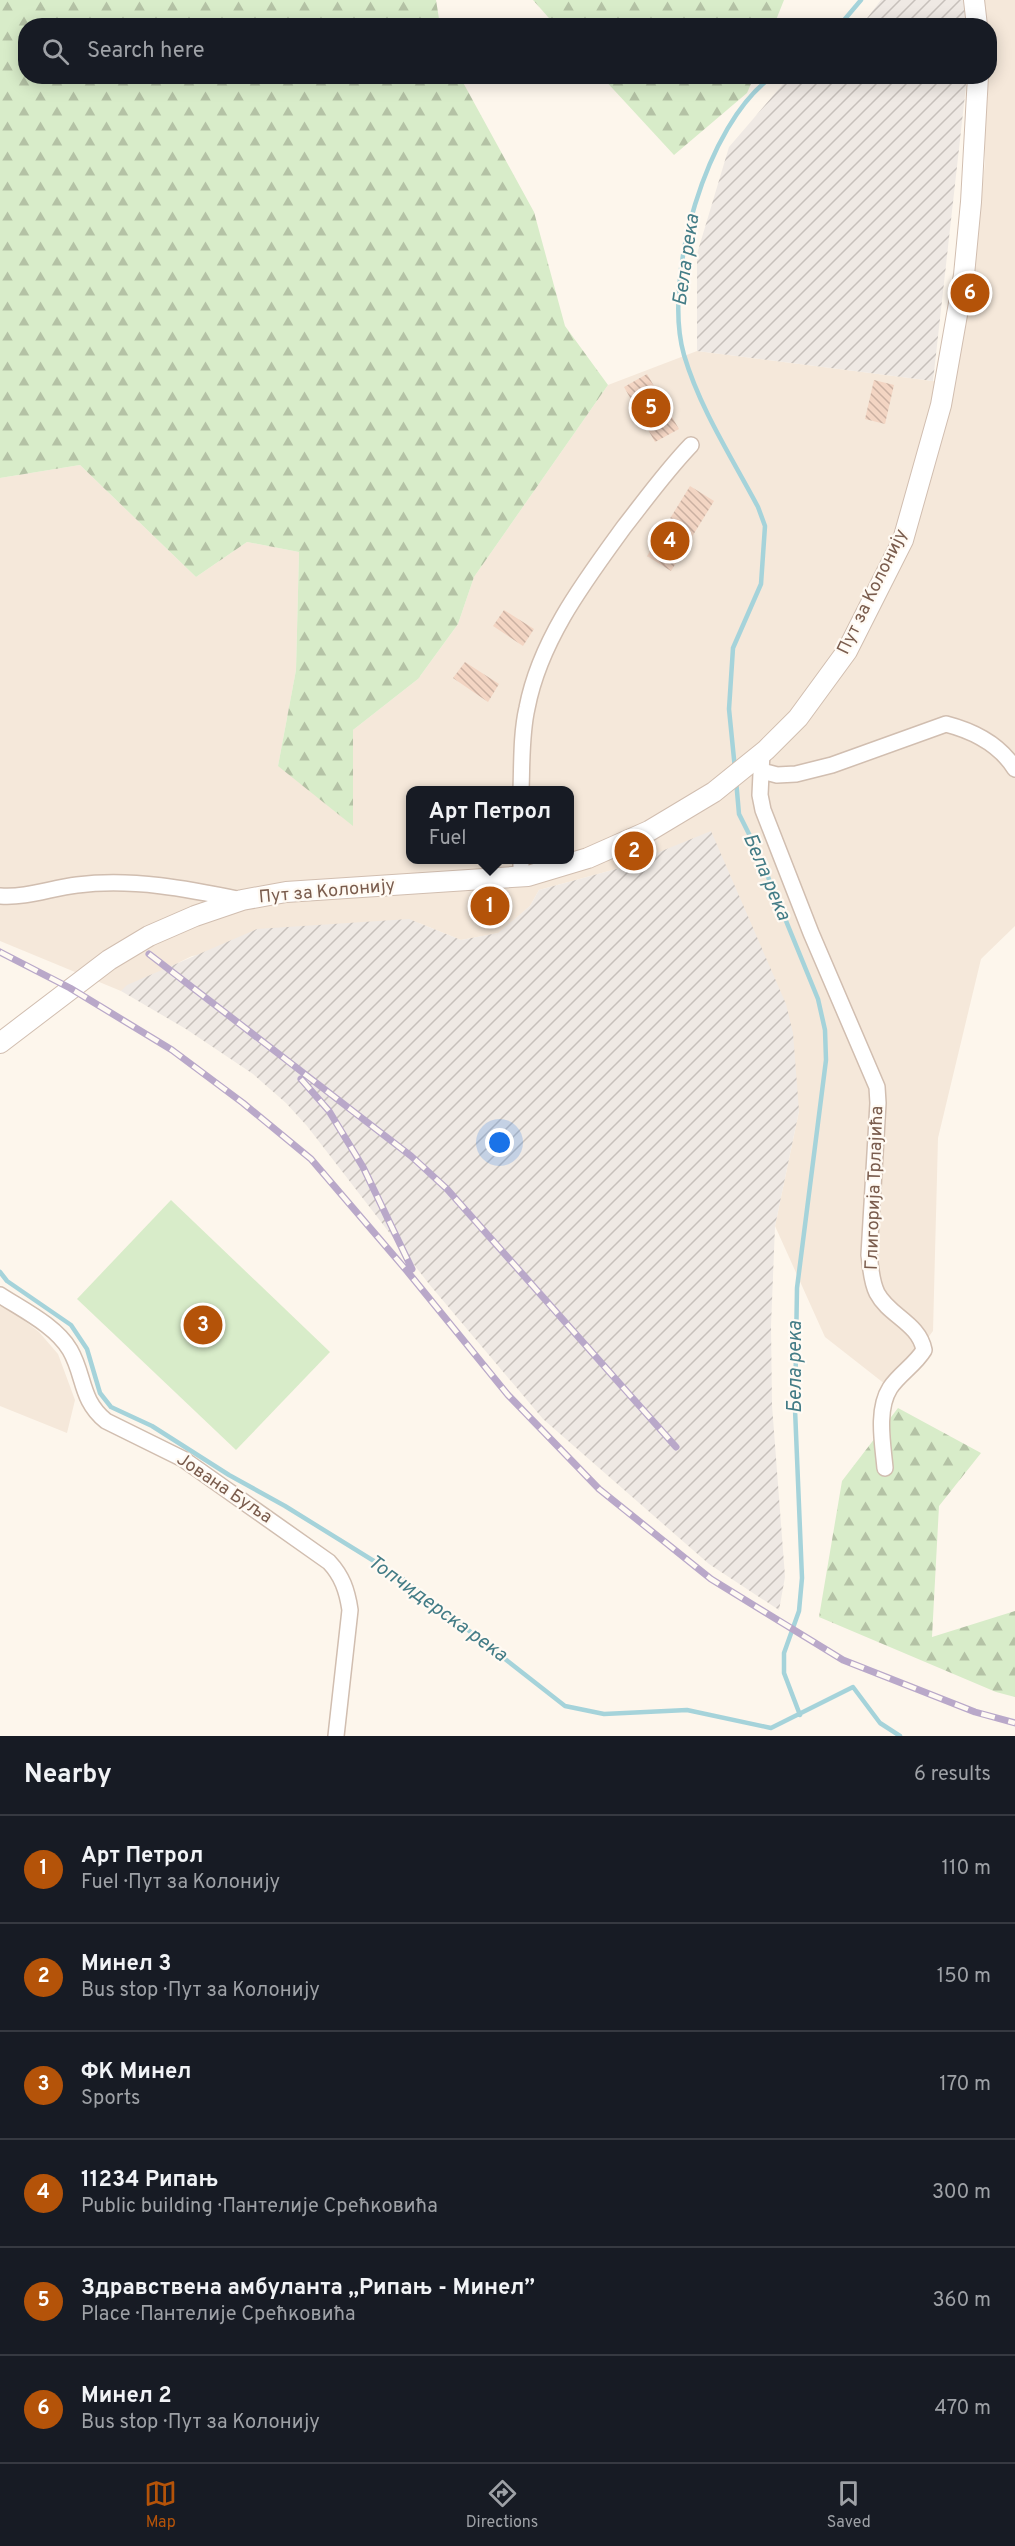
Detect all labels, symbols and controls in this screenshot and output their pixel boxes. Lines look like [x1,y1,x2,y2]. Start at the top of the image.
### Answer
search box [18,18,997,84]
icon: search [39,35,72,68]
text: Search here [87,38,205,65]
water label: Бела река [668,212,706,308]
pin: 6 [950,270,990,316]
pin: 5 [632,386,670,430]
pin: 4 [650,518,690,564]
street label: Пут за Колонију [833,525,913,659]
popup [406,786,574,864]
text: Арт Петрол [429,799,551,826]
text: Fuel [429,826,467,852]
pin: 2 [614,828,654,874]
water label: Бела река [736,829,796,925]
street label: Пут за Колонију [258,875,396,909]
pin: 1 [470,884,510,928]
street label: Глигорија Трлајића [861,1106,889,1270]
your location [485,1128,514,1157]
pin: 3 [184,1302,222,1348]
water label: Бела река [783,1320,809,1413]
street label: Јована Буља [172,1449,276,1529]
water label: Топчидерска река [362,1550,513,1669]
text: Nearby [24,1759,112,1792]
text: 6 results [914,1762,991,1788]
text: Арт Петрол [81,1843,203,1870]
text: 1 [40,1856,48,1882]
text: 110 m [942,1856,991,1882]
text: Fuel · Пут за Колонију [81,1870,280,1896]
text: Минел 3 [81,1951,172,1978]
text: 2 [37,1964,50,1990]
text: 150 m [937,1964,991,1990]
text: Bus stop · Пут за Колонију [81,1978,320,2004]
text: ФК Минел [81,2059,191,2086]
text: 3 [38,2072,50,2098]
text: 170 m [939,2072,991,2098]
text: Sports [81,2086,141,2112]
text: 11234 Рипањ [81,2167,218,2194]
text: 4 [37,2180,50,2206]
text: 300 m [932,2180,991,2206]
text: Public building · Пантелије Срећковића [81,2194,438,2220]
text: Здравствена амбуланта „Рипањ - Минел” [81,2275,535,2302]
text: 5 [37,2288,50,2314]
text: 360 m [933,2288,991,2314]
text: Place · Пантелије Срећковића [81,2302,356,2328]
text: Минел 2 [81,2383,172,2410]
text: 6 [37,2396,50,2422]
text: 470 m [934,2396,991,2422]
text: Bus stop · Пут за Колонију [81,2410,320,2436]
tab: Map [144,2477,177,2533]
tab: Directions [466,2477,538,2533]
tab: Saved [827,2477,871,2533]

